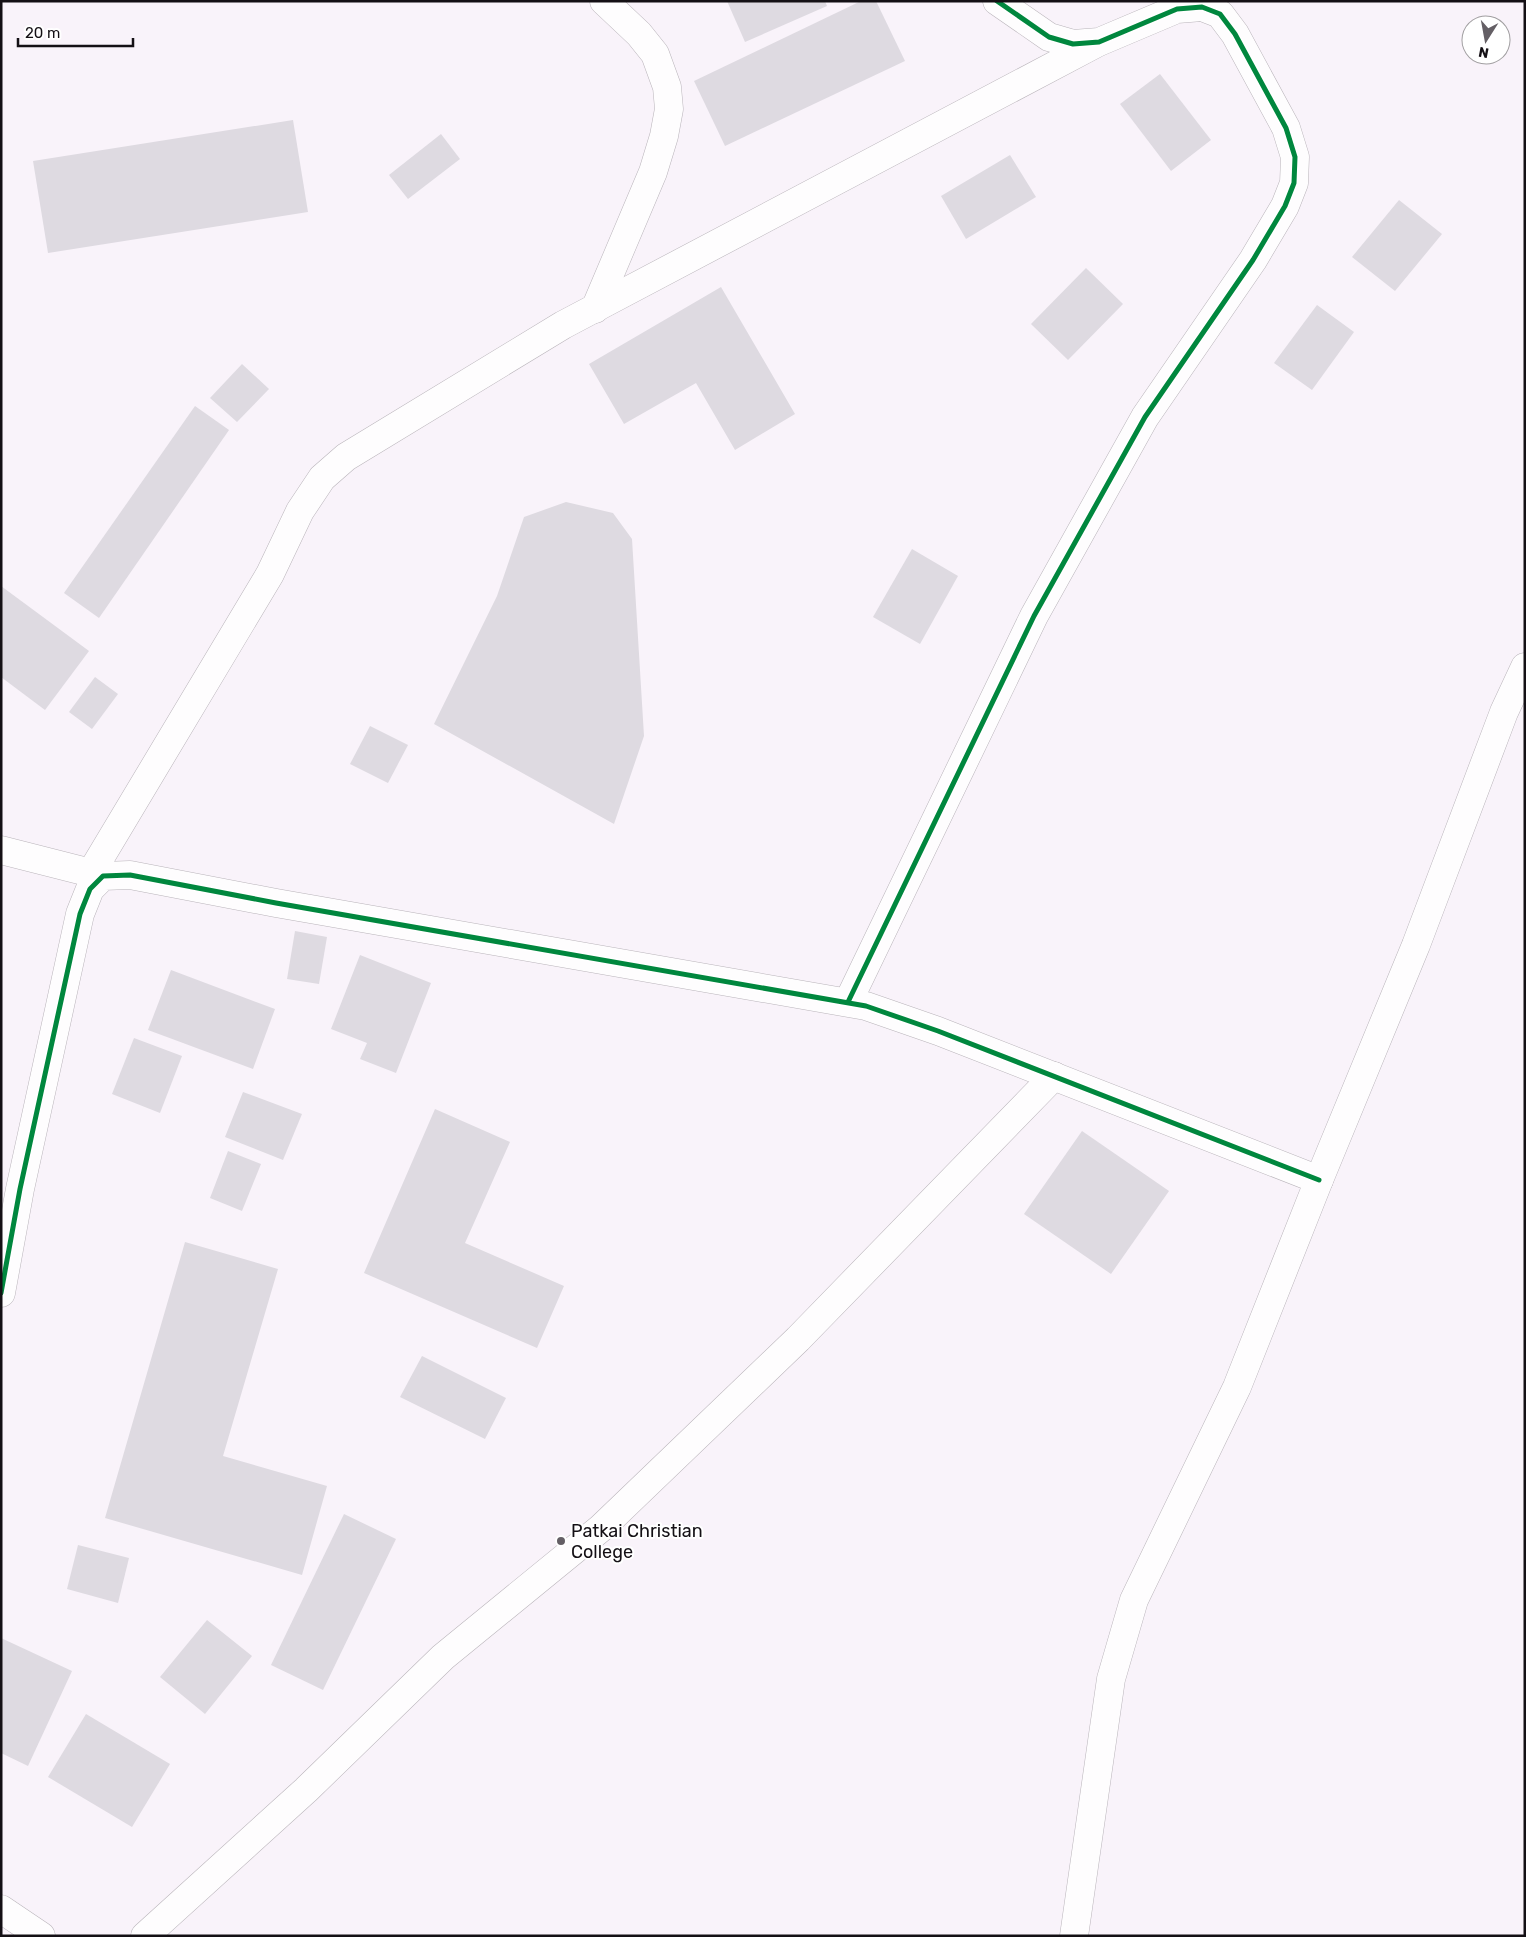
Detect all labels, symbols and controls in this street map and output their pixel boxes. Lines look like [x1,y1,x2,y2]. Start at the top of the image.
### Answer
scale bar [18,15,132,47]
north arrow [1461,15,1511,65]
text: 20 m [25,24,60,42]
text: N [1477,43,1490,62]
place label: Patkai Christian College [571,1520,703,1563]
marker: Patkai Christian College [555,1535,567,1547]

